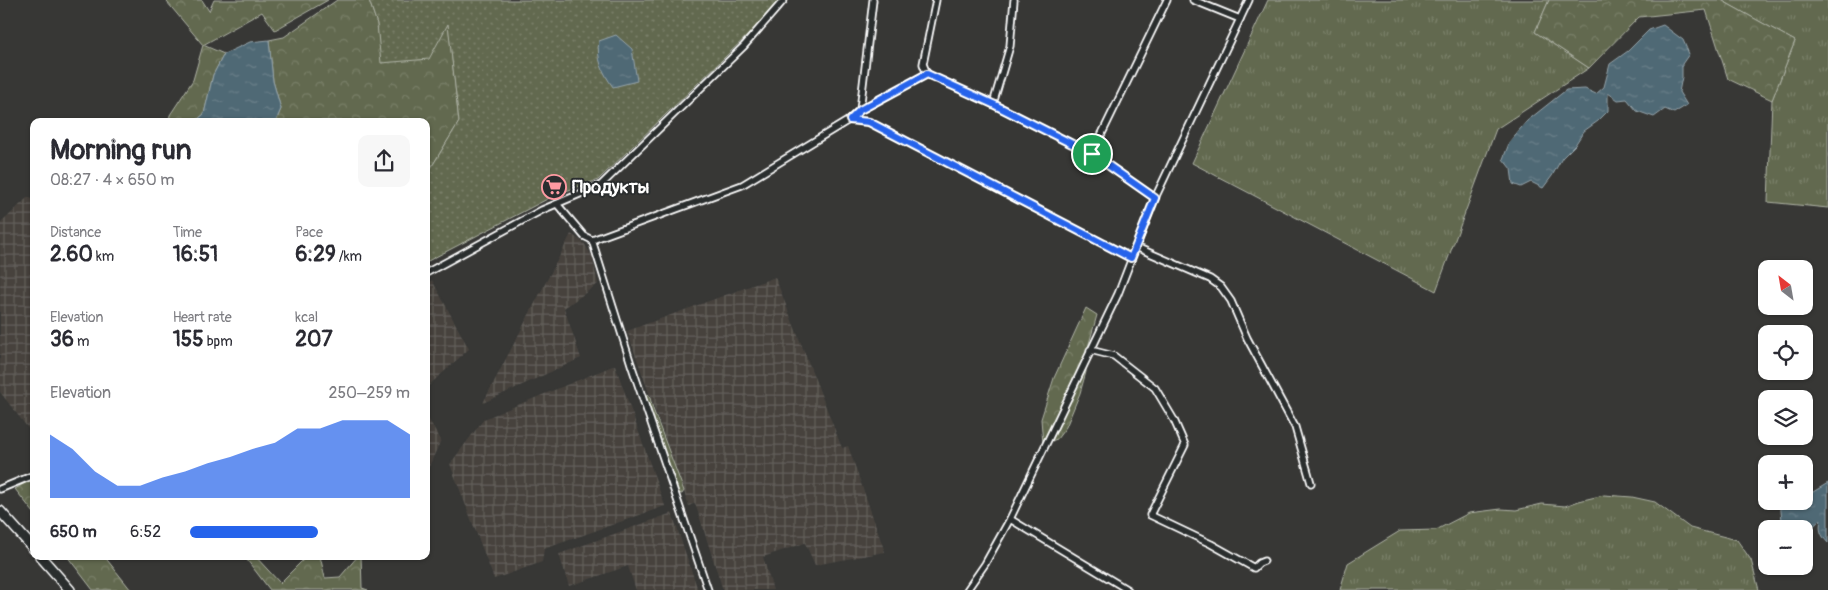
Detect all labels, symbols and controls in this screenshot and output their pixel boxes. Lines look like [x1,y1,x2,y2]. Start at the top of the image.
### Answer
text: Morning run [50,133,192,168]
pin [1071,133,1113,175]
button: share [358,135,410,187]
icon: arrive [1078,140,1106,168]
text: 08:27 · 4 × 650 m [50,170,174,190]
supermarket icon: Продукты [541,174,567,200]
place label: Продукты [572,176,649,199]
text: Distance [50,224,101,241]
text: Time [173,224,202,241]
text: Pace [295,224,323,241]
text: 2.60 [50,241,93,268]
text: 16:51 [173,241,218,268]
text: 6:29 [295,241,336,268]
text: km [93,248,114,265]
text: /km [336,248,362,265]
north arrow [1758,260,1812,315]
map controls [1758,260,1813,575]
text: Elevation [50,309,103,326]
text: Heart rate [173,309,232,326]
text: kcal [295,309,318,326]
button: locate [1758,325,1813,380]
text: 36 [50,326,74,353]
text: 155 [173,326,204,353]
text: 207 [295,326,333,353]
text: m [74,333,89,350]
text: bpm [204,333,233,350]
text: Elevation [50,383,111,403]
text: 250–259 m [328,383,410,403]
button: layers [1758,390,1813,445]
button: + [1758,455,1813,510]
button: − [1758,520,1813,575]
text: 650 m [50,522,97,542]
text: 6:52 [130,522,161,542]

